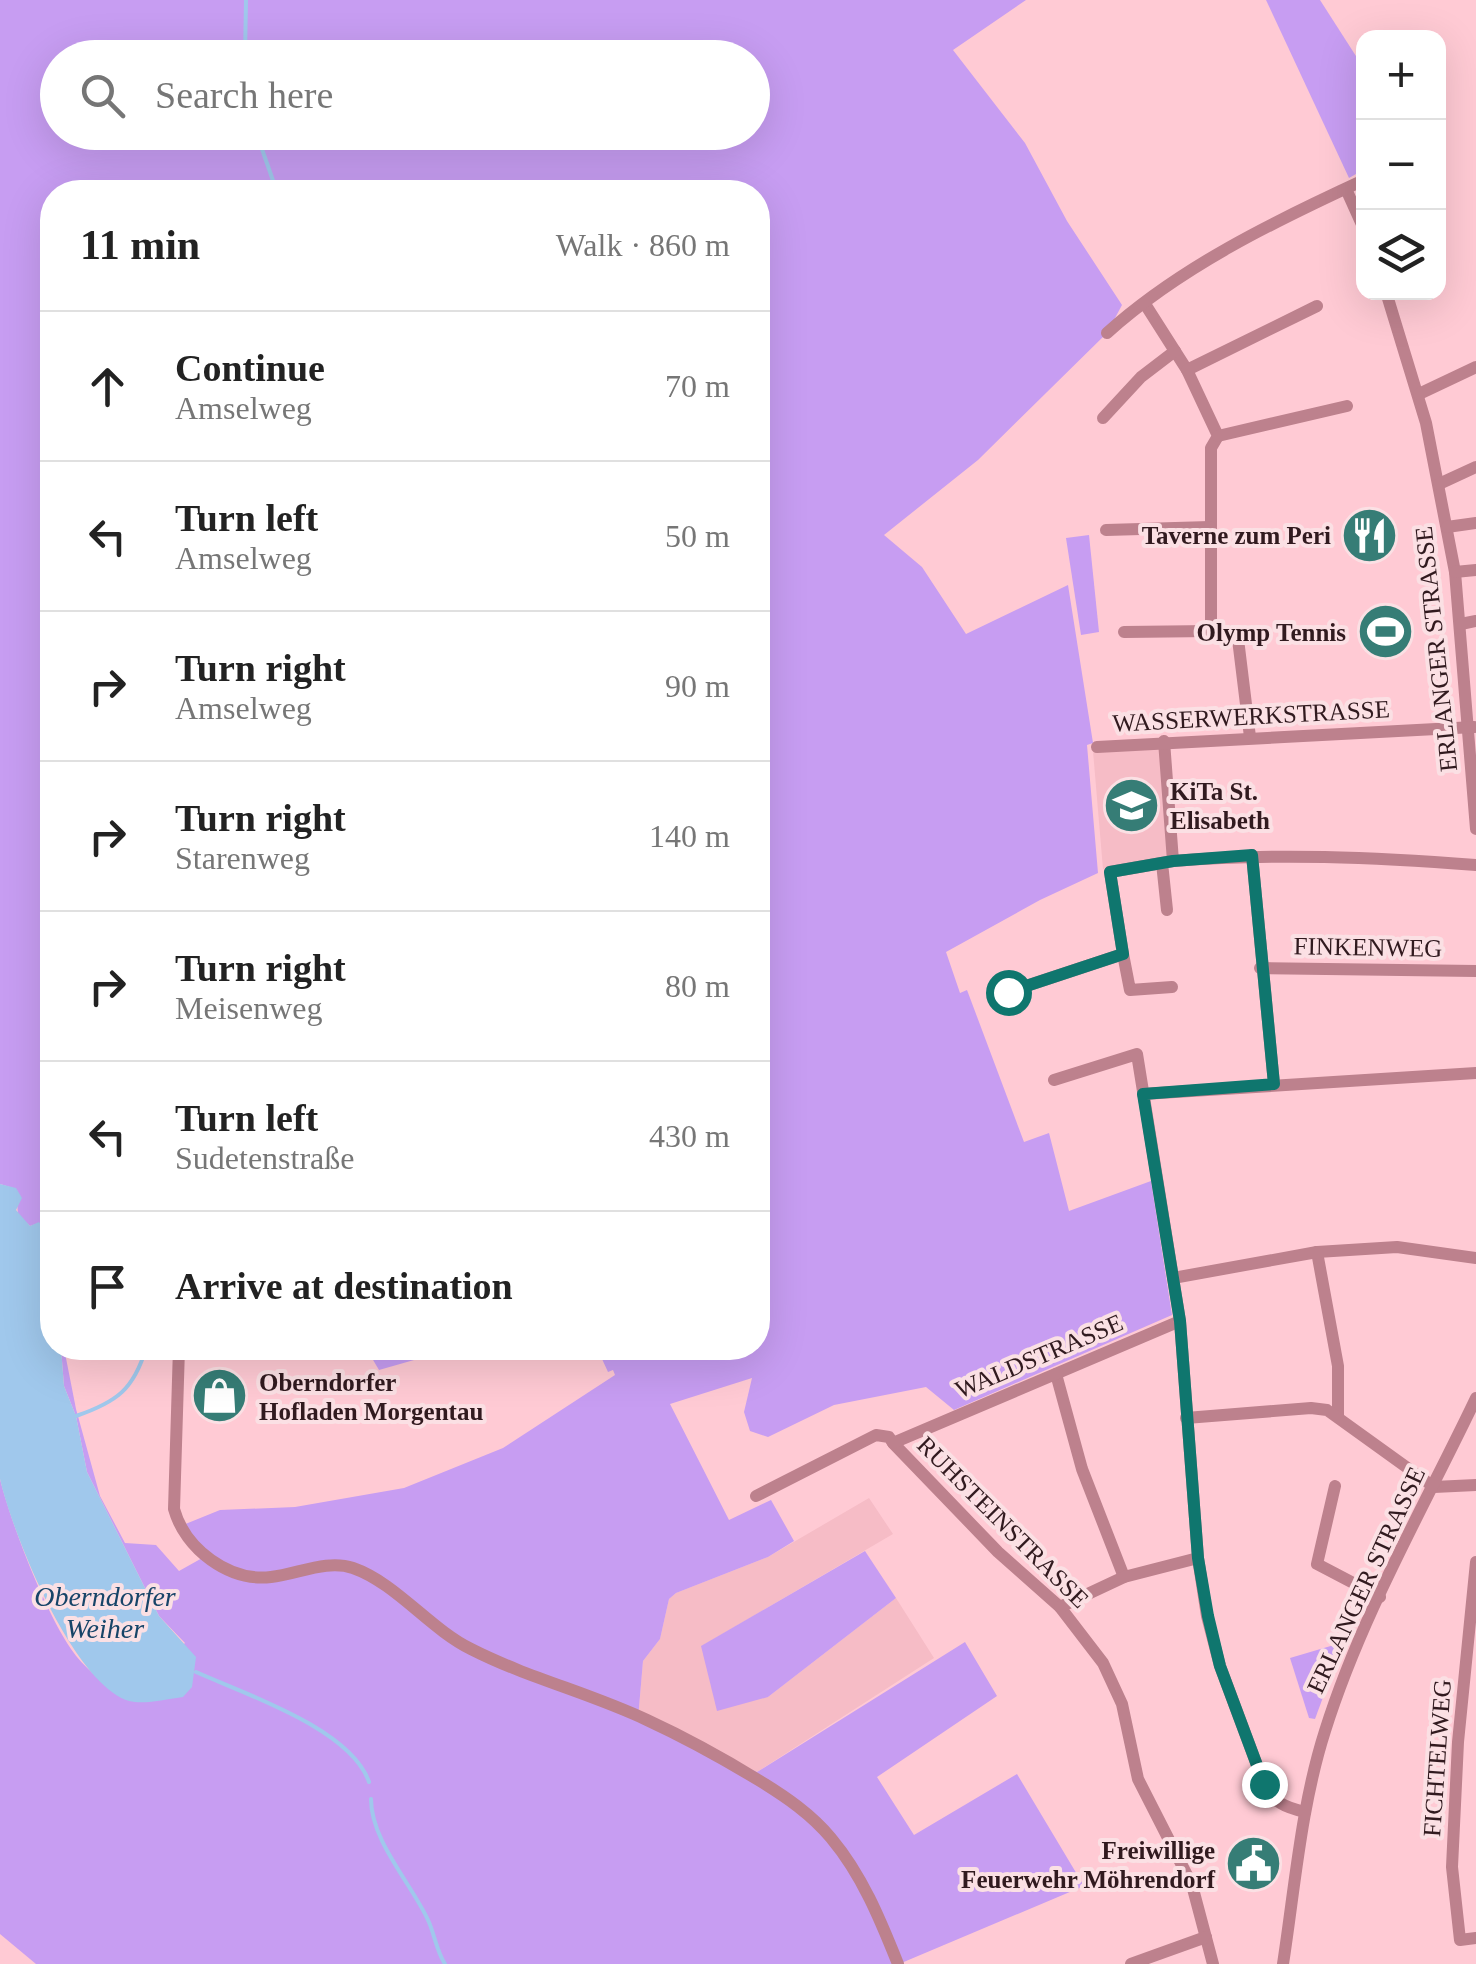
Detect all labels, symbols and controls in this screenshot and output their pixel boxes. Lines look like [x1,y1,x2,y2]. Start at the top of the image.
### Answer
map controls [1356,30,1446,300]
button: + [1356,30,1446,120]
search box [40,40,770,150]
icon: search [75,68,130,123]
text: Search here [155,74,333,116]
button: − [1356,120,1446,210]
button: layers [1356,210,1446,300]
text: 11 min [80,222,200,268]
text: Walk · 860 m [556,227,730,263]
text: Continue [175,347,325,389]
icon: ahead [80,359,135,414]
text: 70 m [665,368,730,404]
text: Amselweg [175,390,312,426]
text: Turn left [175,497,318,539]
restaurant icon: Taverne zum Peri [1340,505,1400,565]
icon: left [80,509,135,564]
text: 50 m [665,518,730,554]
place label: Taverne zum Peri [1142,522,1331,549]
street label: ERLANGER STRASSE [1410,525,1462,773]
text: Amselweg [175,540,312,576]
sports icon: Olymp Tennis [1355,602,1415,662]
place label: Olymp Tennis [1197,619,1346,646]
text: Turn right [175,647,346,689]
icon: right [80,659,135,714]
text: 90 m [665,668,730,704]
text: Amselweg [175,690,312,726]
street label: WASSERWERKSTRASSE [1112,695,1390,737]
school or university icon: KiTa St. Elisabeth [1101,775,1161,835]
place label: KiTa St. Elisabeth [1170,778,1270,834]
text: Turn right [175,797,346,839]
icon: right [80,809,135,864]
text: 140 m [649,818,730,854]
text: Starenweg [175,840,310,876]
street label: FINKENWEG [1293,932,1443,962]
text: Turn right [175,947,346,989]
icon: right [80,959,135,1014]
text: 80 m [665,968,730,1004]
route start [986,970,1032,1016]
text: Meisenweg [175,990,323,1026]
text: Turn left [175,1097,318,1139]
icon: left [80,1109,135,1164]
text: 430 m [649,1118,730,1154]
text: Sudetenstraße [175,1140,355,1176]
icon: arrive [80,1259,135,1314]
text: Arrive at destination [175,1265,513,1307]
street label: WALDSTRASSE [951,1309,1127,1403]
shop icon: Oberndorfer Hofladen Morgentau [190,1366,250,1426]
place label: Oberndorfer Hofladen Morgentau [259,1369,483,1425]
street label: RUHSTEINSTRASSE [912,1431,1094,1613]
street label: ERLANGER STRASSE [1302,1463,1430,1697]
water label: Oberndorfer Weiher [34,1581,176,1644]
street label: FICHTELWEG [1418,1678,1456,1838]
route end [1242,1762,1288,1808]
public building icon: Freiwillige Feuerwehr Möhrendorf [1224,1834,1284,1894]
place label: Freiwillige Feuerwehr Möhrendorf [961,1837,1216,1893]

